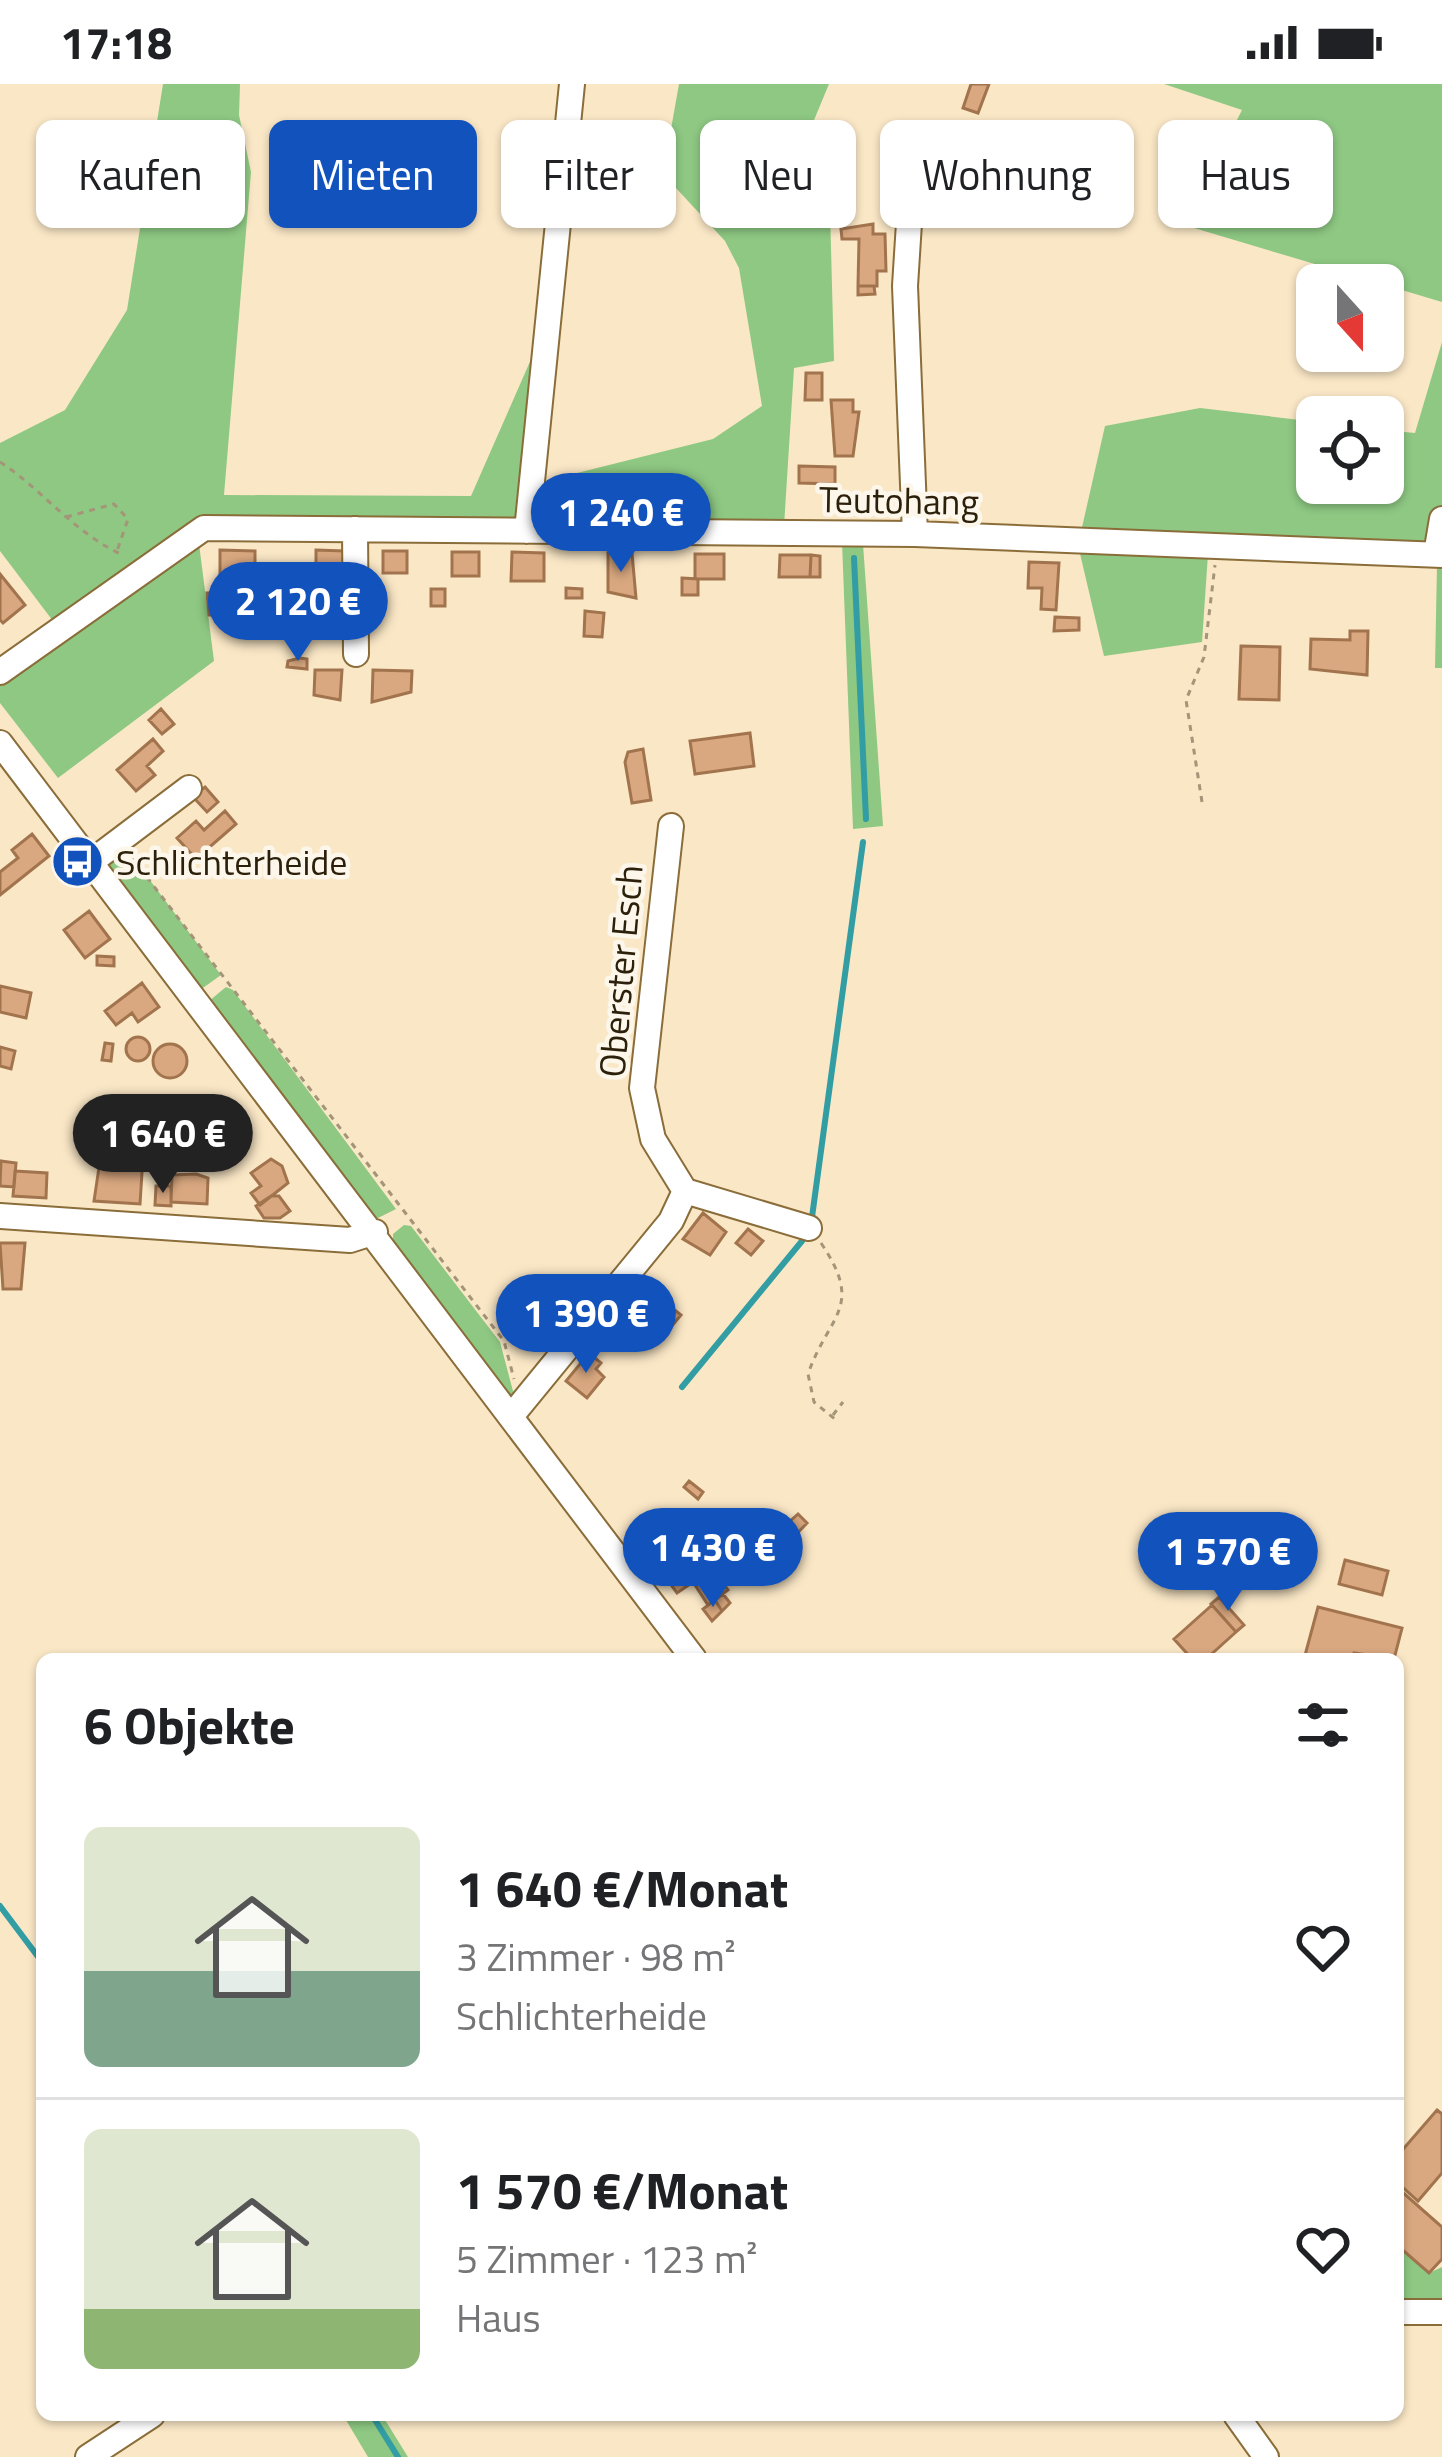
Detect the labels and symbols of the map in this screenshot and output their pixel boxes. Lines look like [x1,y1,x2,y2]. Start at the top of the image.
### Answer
north arrow [1296,264,1404,372]
street label: Teutohang [819,471,979,529]
pin: 1 240 € [510,473,732,575]
pin: 2 120 € [187,562,409,664]
bus stop icon: Schlichterheide [49,833,105,889]
place label: Schlichterheide [116,834,348,889]
street label: Oberster Esch [583,863,657,1079]
pin: 1 640 € [52,1094,274,1196]
pin: 1 390 € [475,1274,697,1376]
pin: 1 430 € [602,1508,824,1610]
pin: 1 570 € [1117,1512,1339,1614]

